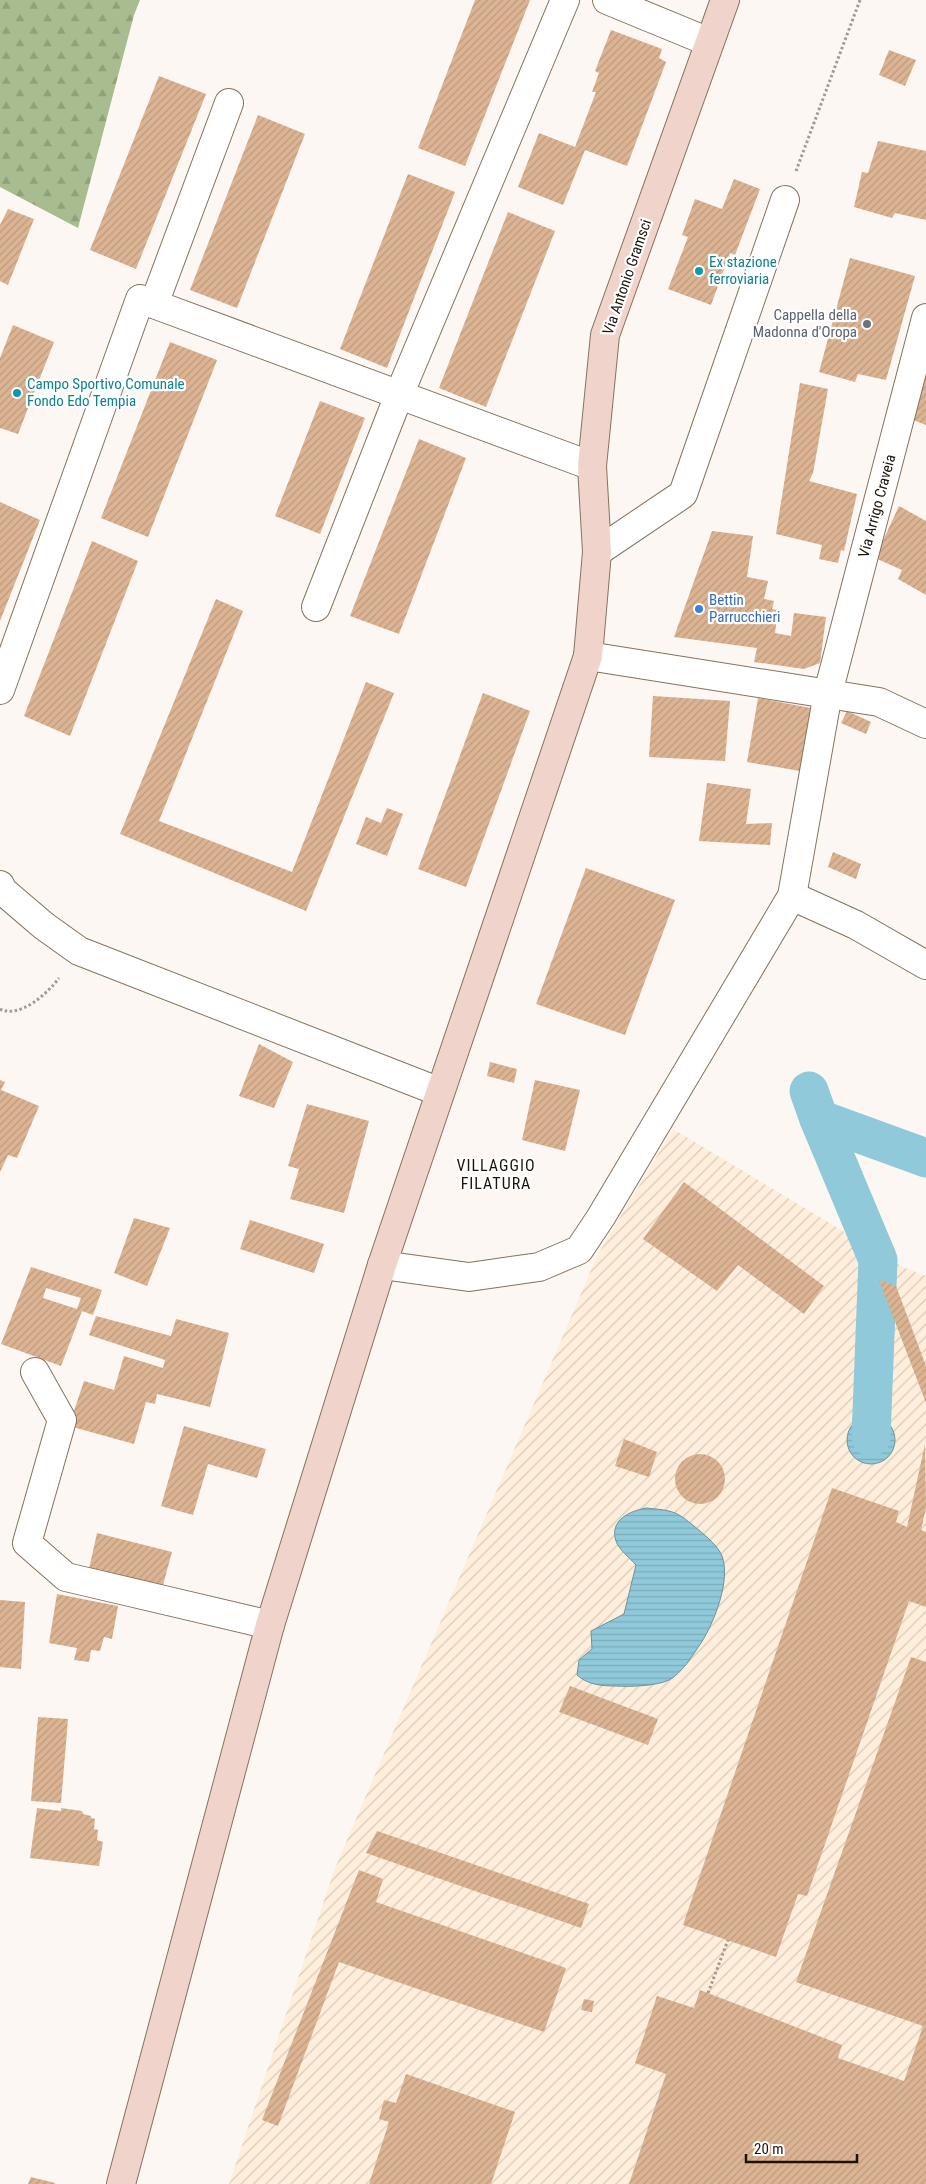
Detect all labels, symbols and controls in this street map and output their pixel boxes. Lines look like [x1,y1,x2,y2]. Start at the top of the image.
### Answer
street label: Via Antonio Gramsci [599,217,655,337]
place label: Ex stazione ferroviaria [709,253,777,288]
marker: Ex stazione ferroviaria [693,265,705,277]
place label: Cappella della Madonna d'Oropa [753,306,857,341]
marker: Cappella della Madonna d'Oropa [861,318,873,330]
place label: Campo Sportivo Comunale Fondo Edo Tempia [27,375,185,410]
marker: Campo Sportivo Comunale Fondo Edo Tempia [11,387,23,399]
street label: Via Arrigo Craveia [855,453,899,559]
place label: Bettin Parrucchieri [709,591,780,626]
marker: Bettin Parrucchieri [693,603,705,615]
district label: VILLAGGIO FILATURA [457,1156,536,1193]
scale bar [746,2132,857,2164]
text: 20 m [754,2140,784,2158]

